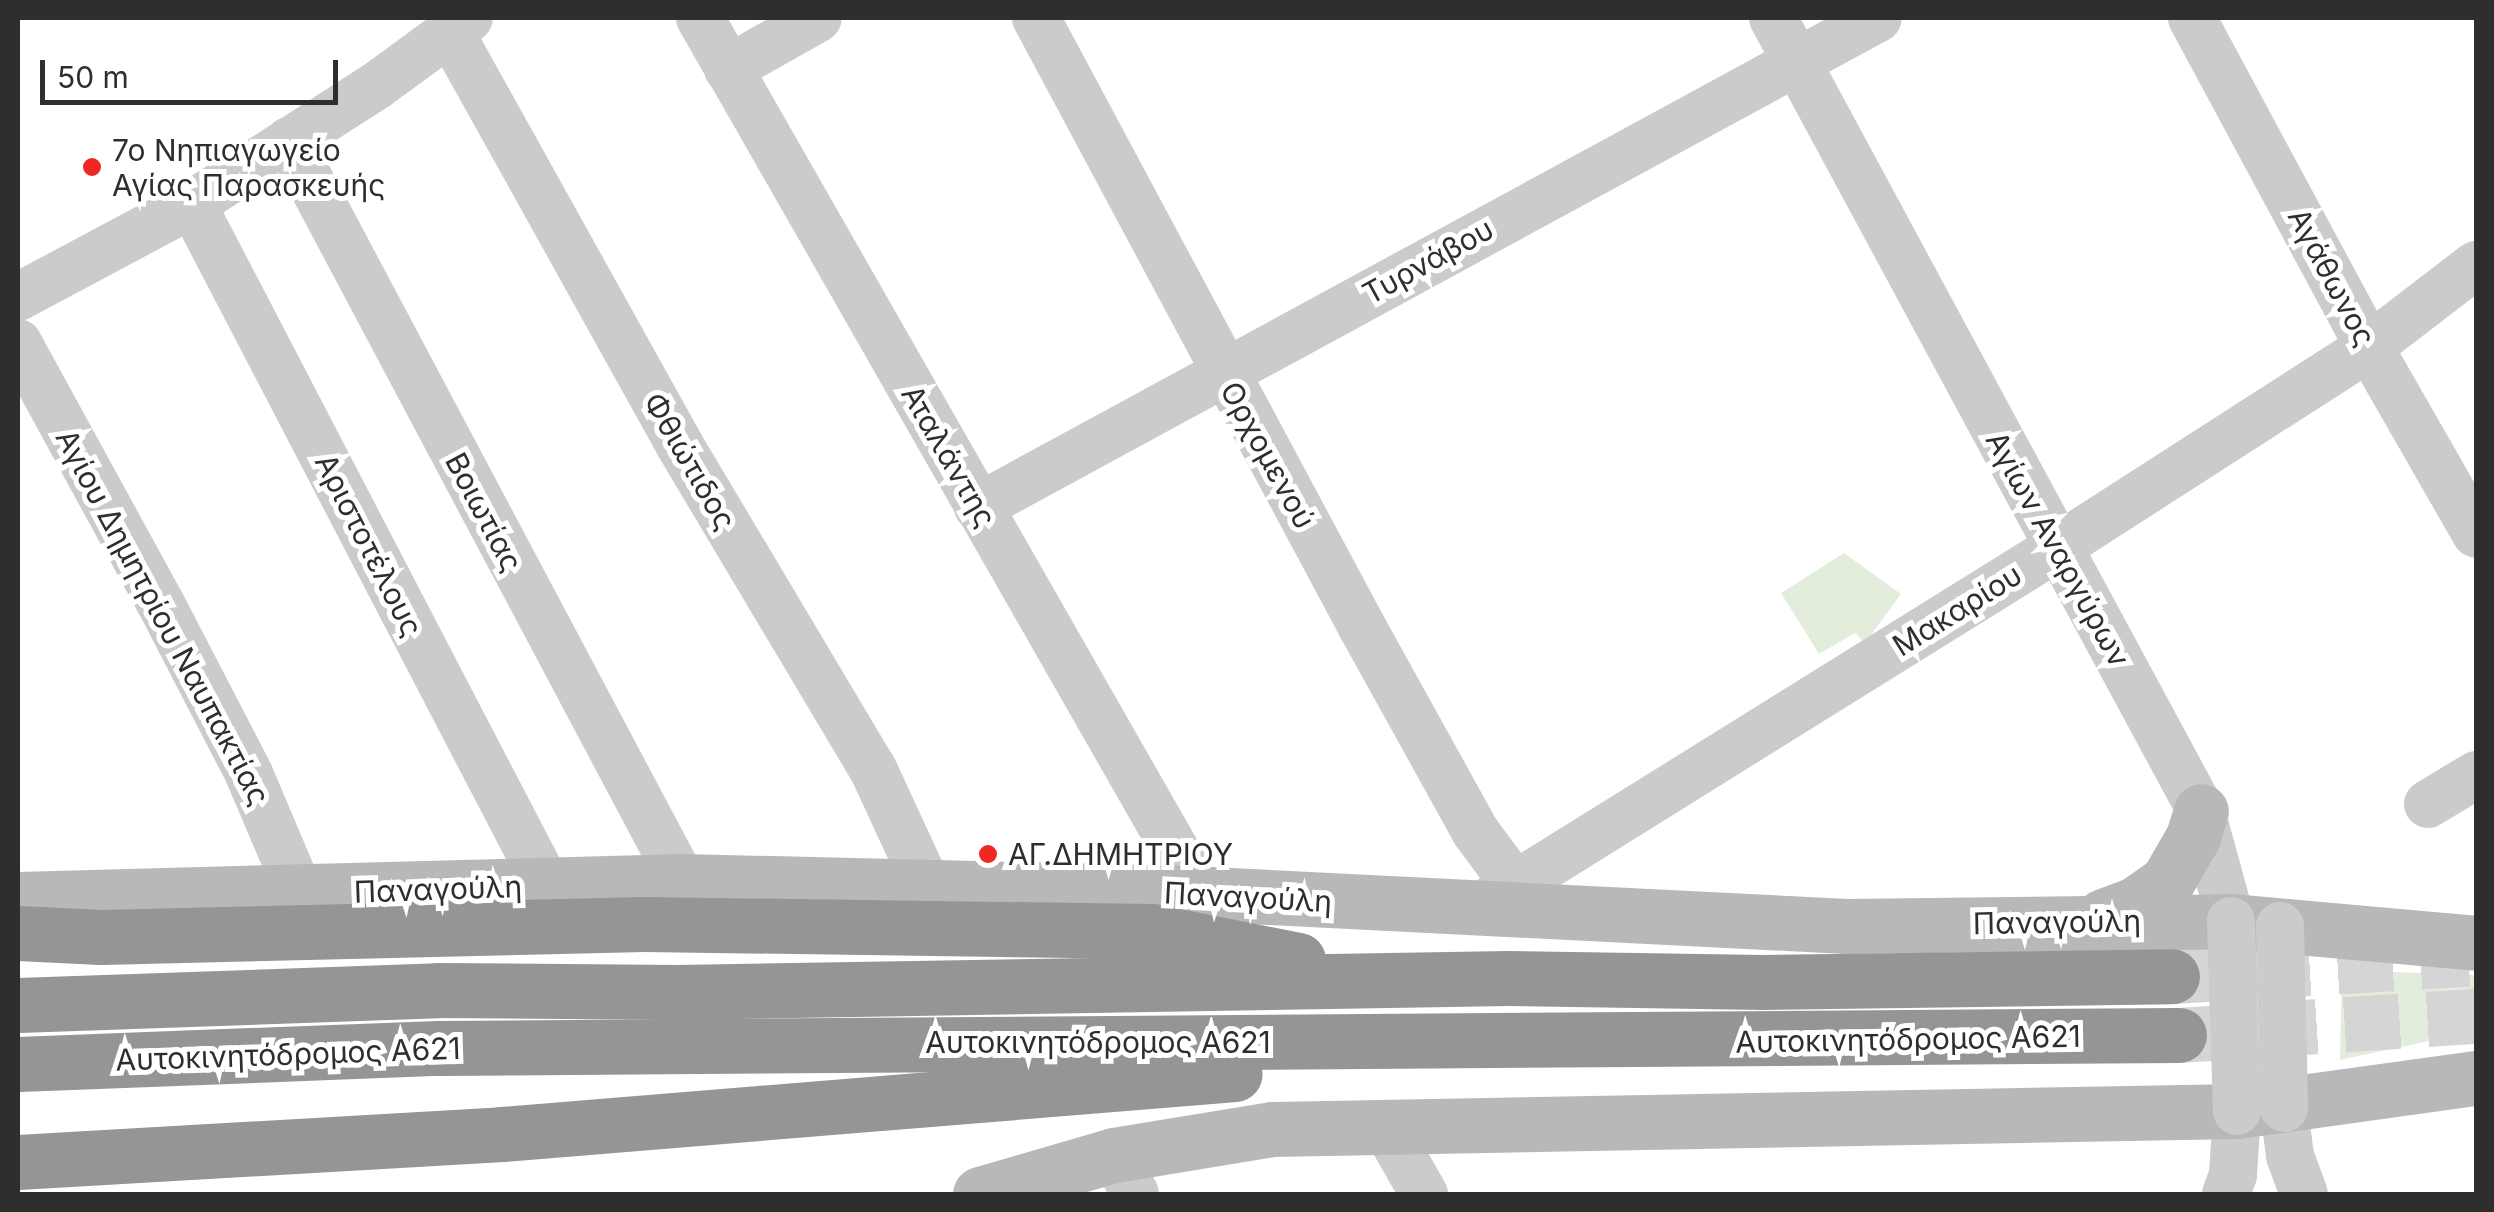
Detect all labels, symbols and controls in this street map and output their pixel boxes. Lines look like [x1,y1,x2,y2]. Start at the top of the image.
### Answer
scale bar [45,40,342,102]
text: 50 m [57,59,129,95]
place label: 7ο Νηπιαγωγείο Αγίας Παρασκευής [112,132,385,202]
marker: 7ο Νηπιαγωγείο Αγίας Παρασκευής [81,156,103,178]
street label: Αγάθωνος [2281,202,2383,352]
street label: Τυρνάβου [1356,210,1500,312]
street label: Ορχομενού [1213,375,1323,535]
street label: Αταλάντης [894,379,1004,533]
street label: Φθιώτιδος [636,386,744,536]
street label: Αγίου Δημητρίου Ναυπακτίας [48,423,278,811]
street label: Αγίων Αναργύρων [1978,425,2138,673]
street label: Βοιωτίας [438,446,530,578]
street label: Αριστοτέλους [308,448,430,642]
street label: Μακαρίου [1886,556,2028,664]
place label: ΑΓ.ΔΗΜΗΤΡΙΟΥ [1008,836,1233,872]
marker: ΑΓ.ΔΗΜΗΤΡΙΟΥ [977,843,999,865]
street label: Παναγούλη [353,868,523,910]
street label: Παναγούλη [1163,875,1333,919]
street label: Παναγούλη [1973,903,2141,941]
street label: Αυτοκινητόδρομος Α621 [1735,1018,2081,1060]
street label: Αυτοκινητόδρομος Α621 [925,1024,1271,1060]
street label: Αυτοκινητόδρομος Α621 [115,1030,461,1078]

